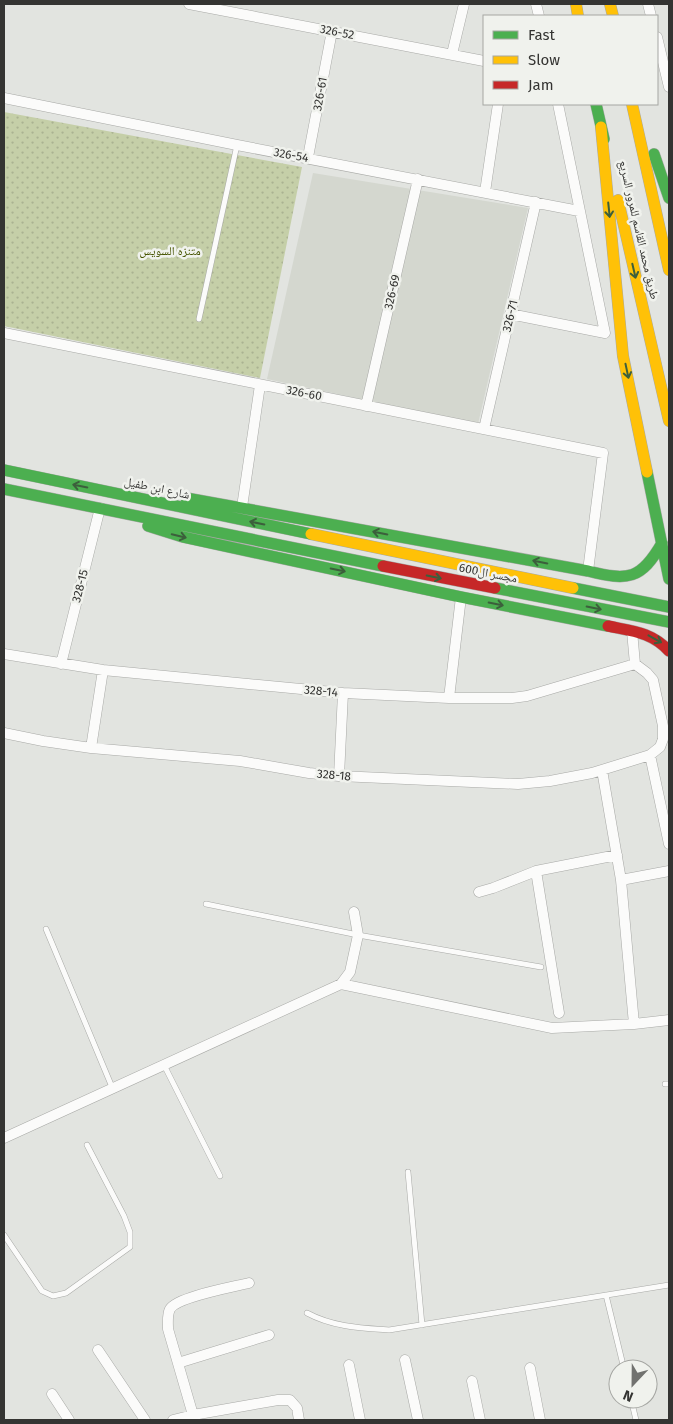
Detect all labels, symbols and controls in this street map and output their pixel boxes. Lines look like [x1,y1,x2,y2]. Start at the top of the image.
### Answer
legend [483,15,658,105]
street label: 326-52 [319,22,355,42]
text: Fast [528,26,555,44]
text: Slow [528,51,560,69]
street label: 326-61 [310,76,330,112]
text: Jam [528,76,554,94]
street label: 326-54 [272,145,310,165]
street label: طريق محمد القاسم للمرور السريع [615,159,662,301]
one-way arrow [604,202,614,218]
park label: متنزه السويس [139,244,201,258]
one-way arrow [630,262,639,278]
street label: 326-69 [381,273,403,311]
street label: 326-71 [500,299,520,333]
one-way arrow [622,363,632,379]
street label: 326-60 [285,383,323,403]
street label: شارع ابن طفيل [123,474,191,503]
one-way arrow [73,480,89,490]
one-way arrow [249,517,265,527]
one-way arrow [373,527,389,537]
one-way arrow [170,532,186,541]
one-way arrow [533,557,549,567]
street label: مجسر ال600 [458,560,518,586]
one-way arrow [329,566,345,575]
street label: 328-15 [69,568,91,604]
one-way arrow [426,572,442,582]
one-way arrow [488,600,504,609]
one-way arrow [586,603,602,613]
one-way arrow [647,634,662,644]
street label: 328-14 [303,683,339,700]
street label: 328-18 [316,767,352,783]
north arrow [608,1359,658,1409]
text: N [621,1386,636,1405]

